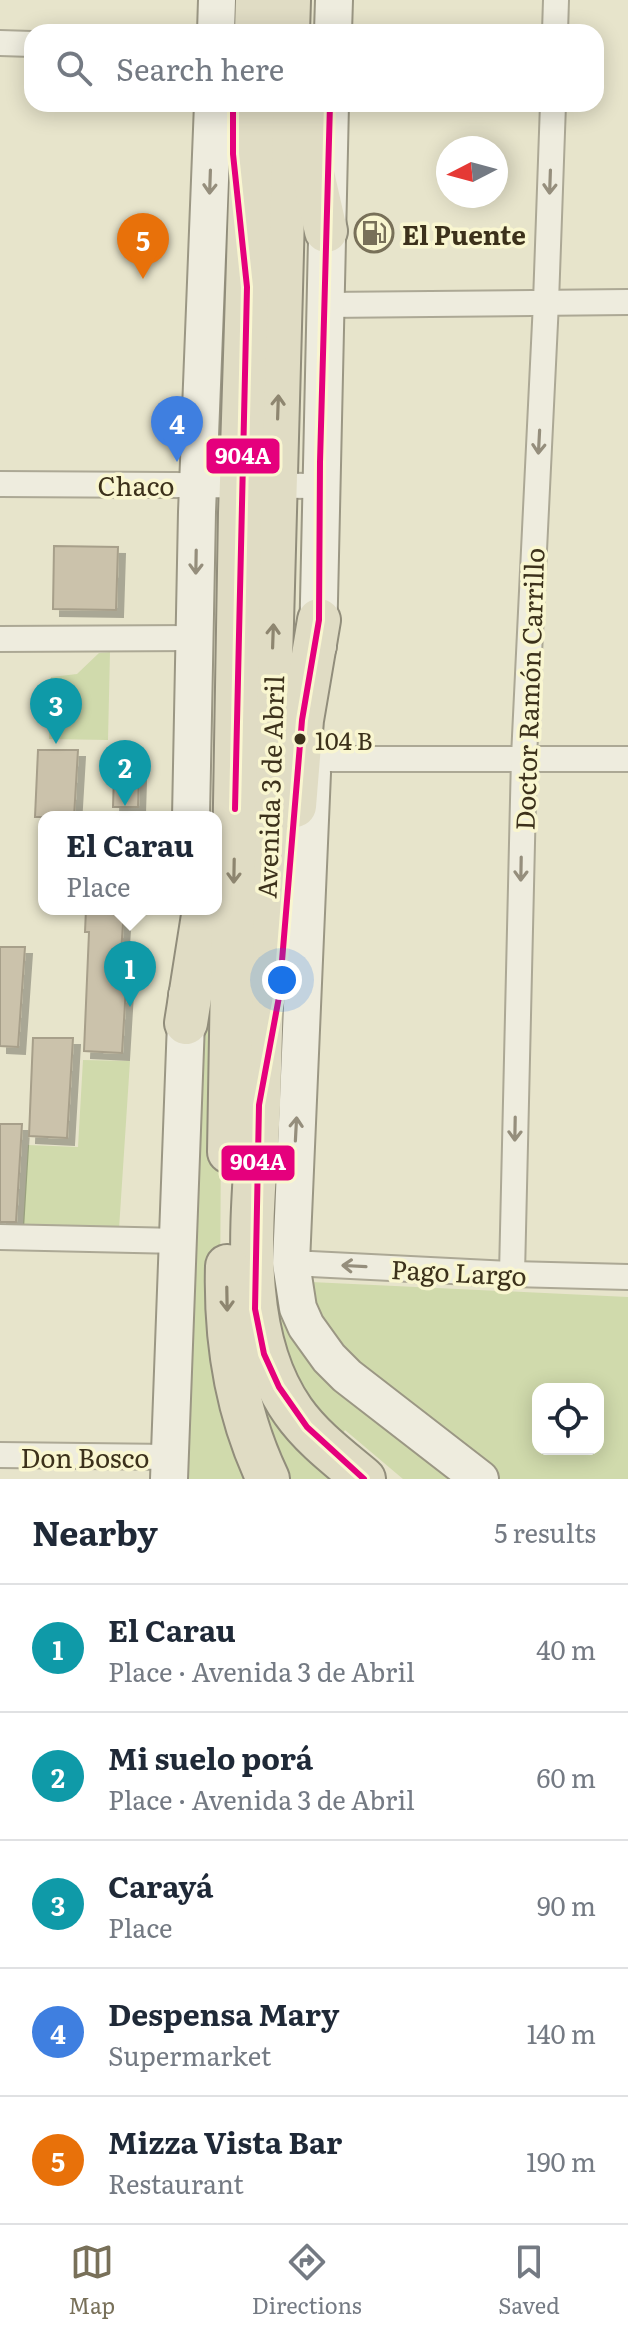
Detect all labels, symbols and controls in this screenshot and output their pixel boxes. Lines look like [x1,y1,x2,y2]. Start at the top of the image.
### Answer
search box [24,24,604,112]
icon: search [52,46,96,90]
text: Search here [116,46,284,90]
north arrow [436,136,508,208]
one-way arrow [202,168,217,195]
one-way arrow [542,168,558,195]
fuel station icon: El Puente [353,212,395,254]
pin: 5 [117,213,169,279]
place label: El Puente [402,214,526,253]
one-way arrow [271,394,286,421]
pin: 4 [151,396,203,462]
one-way arrow [532,428,547,455]
line badge: 904A [205,437,281,475]
text: 904A [215,438,271,471]
street label: Chaco [97,465,175,504]
street label: Doctor Ramón Carrillo [504,547,552,831]
one-way arrow [188,548,204,575]
one-way arrow [265,623,281,650]
street label: Avenida 3 de Abril [246,675,292,899]
pin: 3 [30,678,82,744]
place label: 104 B [315,722,373,757]
marker: 104 B [292,731,308,747]
pin: 2 [99,740,151,806]
popup [38,811,222,915]
text: El Carau [66,822,194,866]
one-way arrow [514,855,529,882]
one-way arrow [226,857,242,884]
text: Place [66,866,131,905]
pin: 1 [104,941,156,1007]
your location [262,960,302,1000]
one-way arrow [507,1115,523,1142]
one-way arrow [289,1116,304,1143]
line badge: 904A [220,1144,296,1182]
text: 904A [230,1144,286,1177]
street label: Pago Largo [390,1248,528,1294]
one-way arrow [341,1258,368,1273]
one-way arrow [219,1285,235,1311]
map controls [532,1383,604,1455]
button: locate [532,1383,604,1455]
street label: Don Bosco [20,1437,150,1476]
text: Nearby [32,1506,158,1556]
text: 5 results [494,1512,596,1551]
text: El Carau [108,1607,236,1651]
text: 1 [53,1629,63,1668]
text: 40 m [536,1629,596,1668]
text: Place · Avenida 3 de Abril [108,1651,415,1690]
text: Mi suelo porá [108,1735,313,1779]
text: 2 [51,1757,65,1796]
text: 60 m [537,1757,596,1796]
text: Place · Avenida 3 de Abril [108,1779,415,1818]
text: Carayá [108,1863,213,1907]
text: 3 [51,1885,65,1924]
text: 90 m [537,1885,596,1924]
text: Place [108,1907,173,1946]
text: Despensa Mary [108,1991,339,2035]
text: 4 [50,2013,66,2052]
text: 140 m [527,2013,596,2052]
text: Supermarket [108,2035,271,2074]
text: Mizza Vista Bar [108,2119,342,2163]
text: 5 [51,2141,65,2180]
text: 190 m [526,2141,596,2180]
text: Restaurant [108,2163,244,2202]
tab: Map [68,2240,115,2321]
tab: Directions [252,2240,362,2321]
tab: Saved [498,2240,560,2321]

